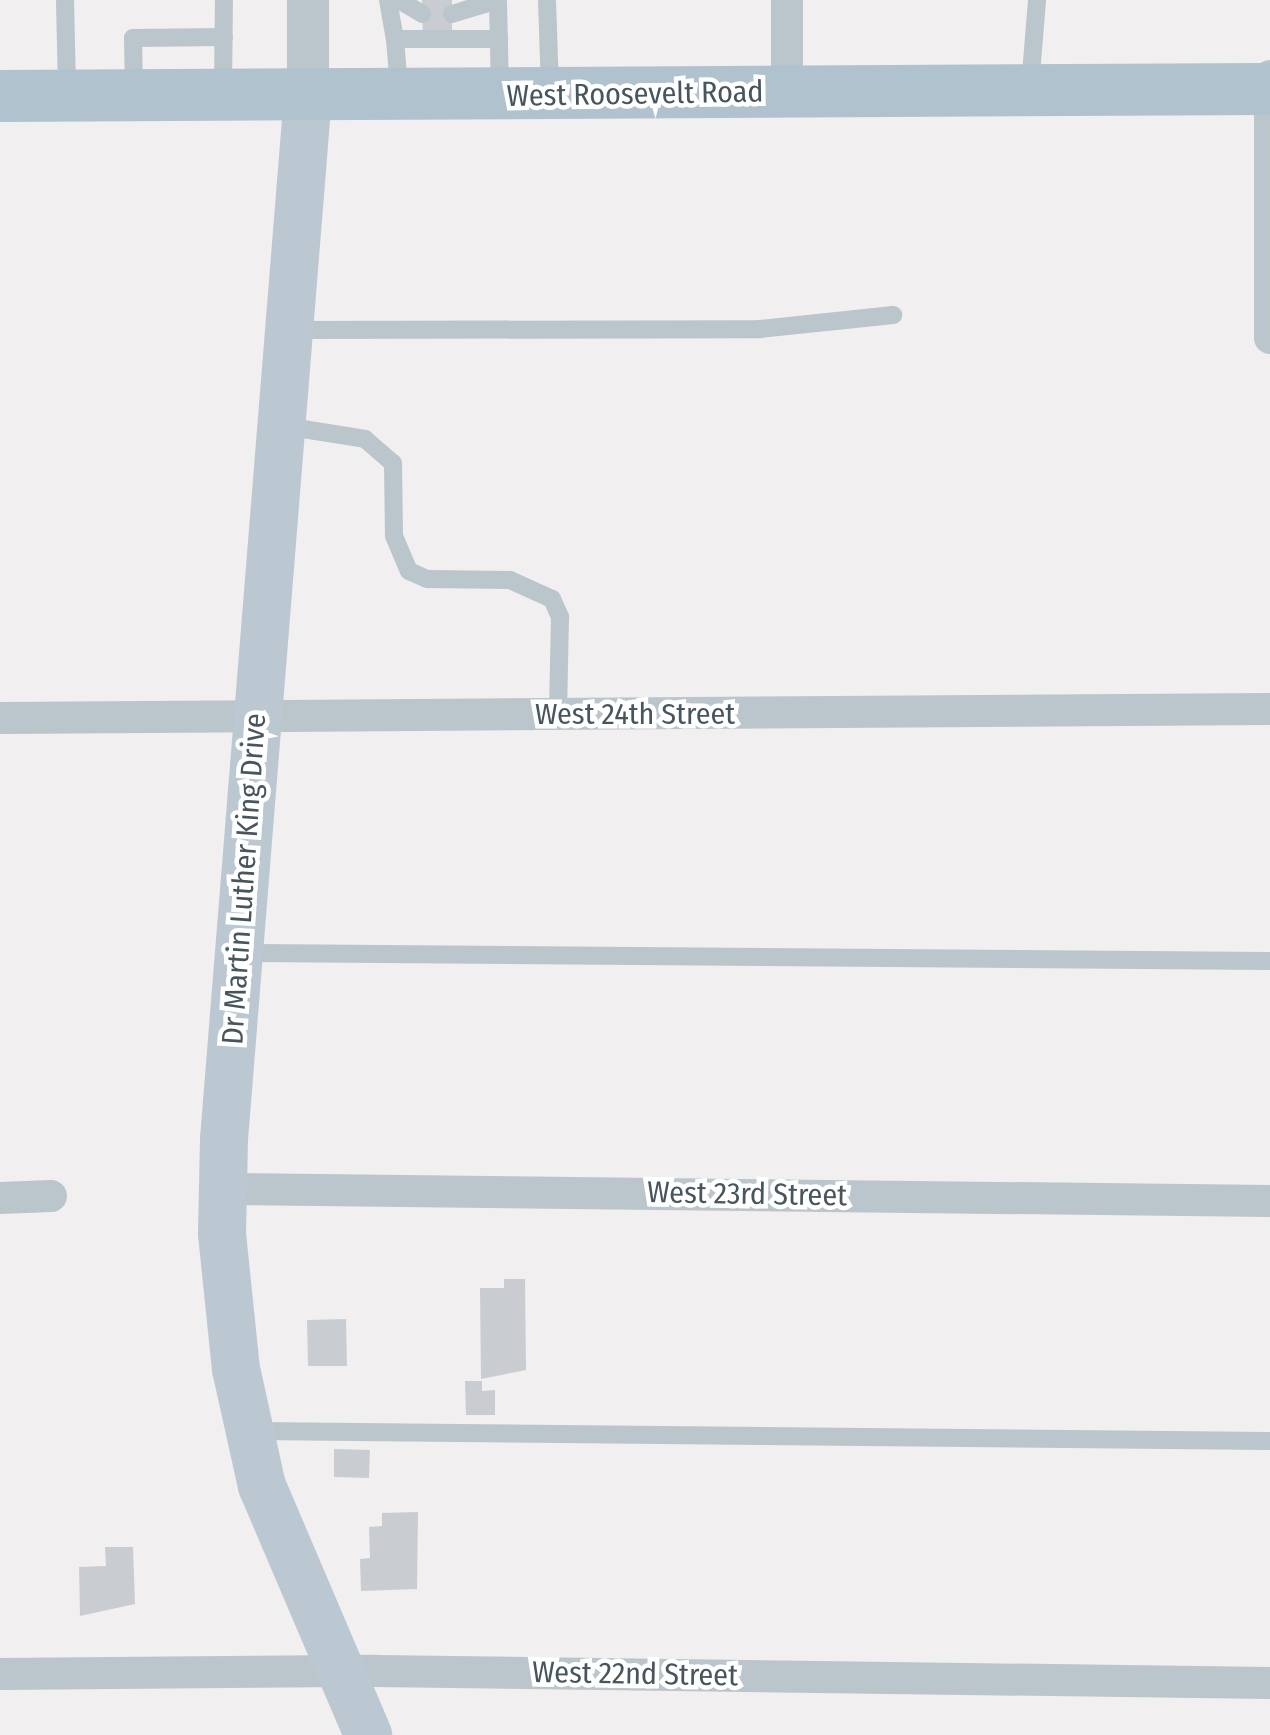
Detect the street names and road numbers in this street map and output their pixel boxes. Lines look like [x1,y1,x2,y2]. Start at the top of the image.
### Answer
street label: West Roosevelt Road [506,74,764,114]
street label: West 24th Street [535,696,735,732]
street label: Dr Martin Luther King Drive [214,712,274,1046]
street label: West 23rd Street [647,1174,847,1214]
street label: West 22nd Street [532,1654,738,1694]

